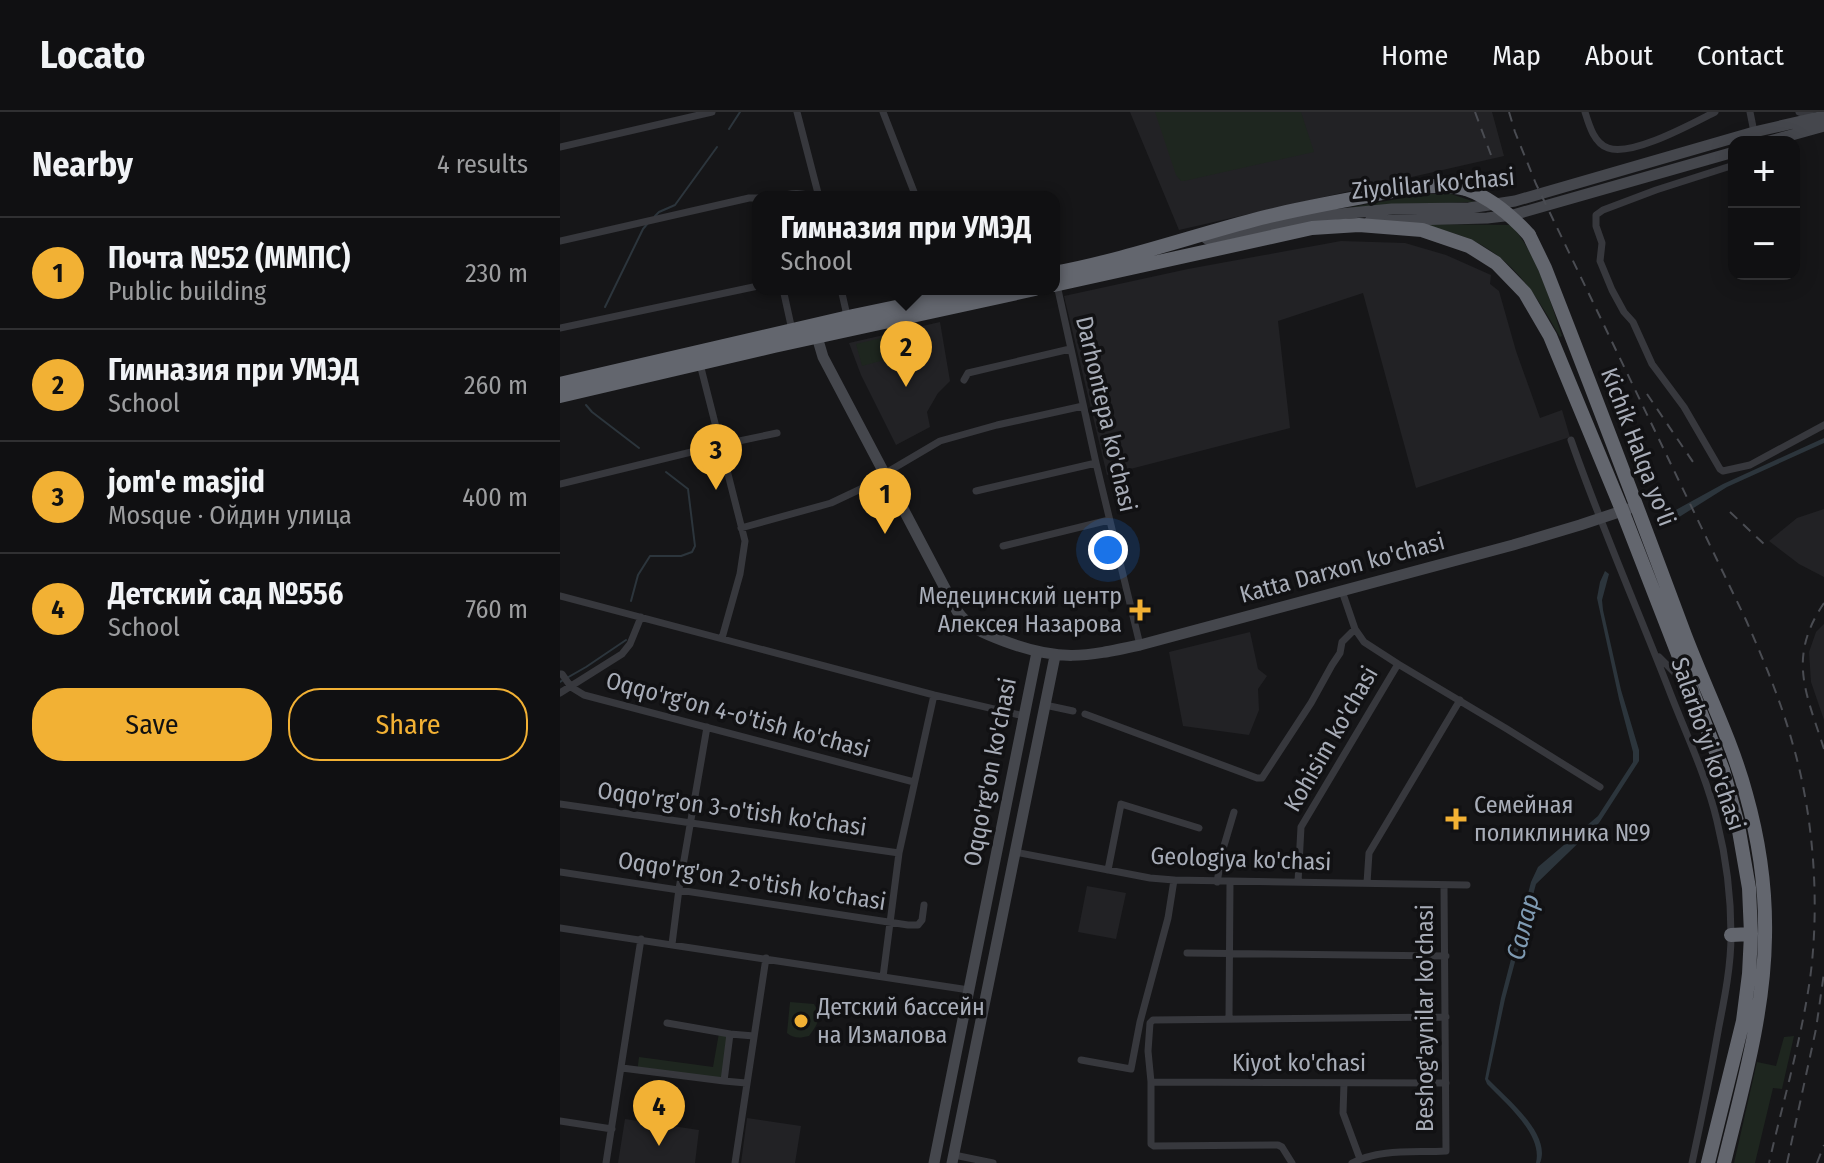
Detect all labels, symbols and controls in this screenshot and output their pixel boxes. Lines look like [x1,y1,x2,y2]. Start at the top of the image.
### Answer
text: Locato [40,32,145,78]
text: Home [1381,39,1448,72]
text: Map [1492,39,1541,72]
text: About [1585,39,1653,72]
text: Contact [1697,39,1784,72]
map controls [1728,136,1800,280]
button: + [1728,136,1800,208]
text: Nearby [32,144,133,185]
text: 4 results [437,149,528,180]
street label: Ziyolilar ko'chasi [1350,163,1516,205]
popup [752,191,1060,295]
button: − [1728,208,1800,280]
text: Гимназия при УМЭД [780,210,1032,246]
text: Почта №52 (ММПС) [108,240,350,276]
text: School [780,246,852,277]
text: 1 [53,258,64,289]
text: 230 m [465,258,528,289]
text: Public building [108,276,266,307]
street label: Darhontepa ko'chasi [1070,313,1142,515]
pin: 2 [880,321,932,387]
text: Гимназия при УМЭД [108,352,359,388]
street label: Kichik Halqa yo'li [1595,364,1681,530]
text: 2 [52,370,64,401]
text: 260 m [464,370,528,401]
text: School [108,388,180,419]
pin: 3 [690,424,742,490]
text: jom'e masjid [108,464,265,500]
pin: 1 [859,468,911,534]
text: 3 [52,482,64,513]
text: 400 m [462,482,528,513]
text: Mosque · Ойдин улица [108,500,352,531]
street label: Katta Darxon ko'chasi [1236,527,1448,609]
your location [1088,530,1128,570]
text: Детский сад №556 [108,576,343,612]
place label: Медецинский центр Алексея Назарова [918,582,1122,638]
text: 4 [51,594,65,625]
text: 760 m [466,594,528,625]
marker: Медецинский центр Алексея Назарова [1129,599,1151,621]
text: School [108,612,180,643]
street label: Salarbo'yi ko'chasi [1665,654,1751,834]
street label: Kohisim ko'chasi [1278,661,1384,817]
street label: Oqqo'rg'on 4-o'tish ko'chasi [603,666,873,764]
street label: Oqqo'rg'on ko'chasi [958,675,1022,869]
button: Save [32,688,272,761]
button: Share [288,688,528,761]
street label: Oqqo'rg'on 3-o'tish ko'chasi [596,776,868,842]
place label: Семейная поликлиника №9 [1474,791,1651,847]
marker: Семейная поликлиника №9 [1445,808,1467,830]
street label: Geologiya ko'chasi [1150,842,1332,876]
street label: Oqqo'rg'on 2-o'tish ko'chasi [616,846,888,916]
water label: Салар [1500,891,1546,963]
street label: Beshog'aynilar ko'chasi [1411,904,1439,1132]
place label: Детский бассейн на Измалова [816,993,985,1049]
marker: Детский бассейн на Измалова [792,1012,810,1030]
street label: Kiyot ko'chasi [1232,1049,1366,1077]
pin: 4 [633,1080,685,1146]

